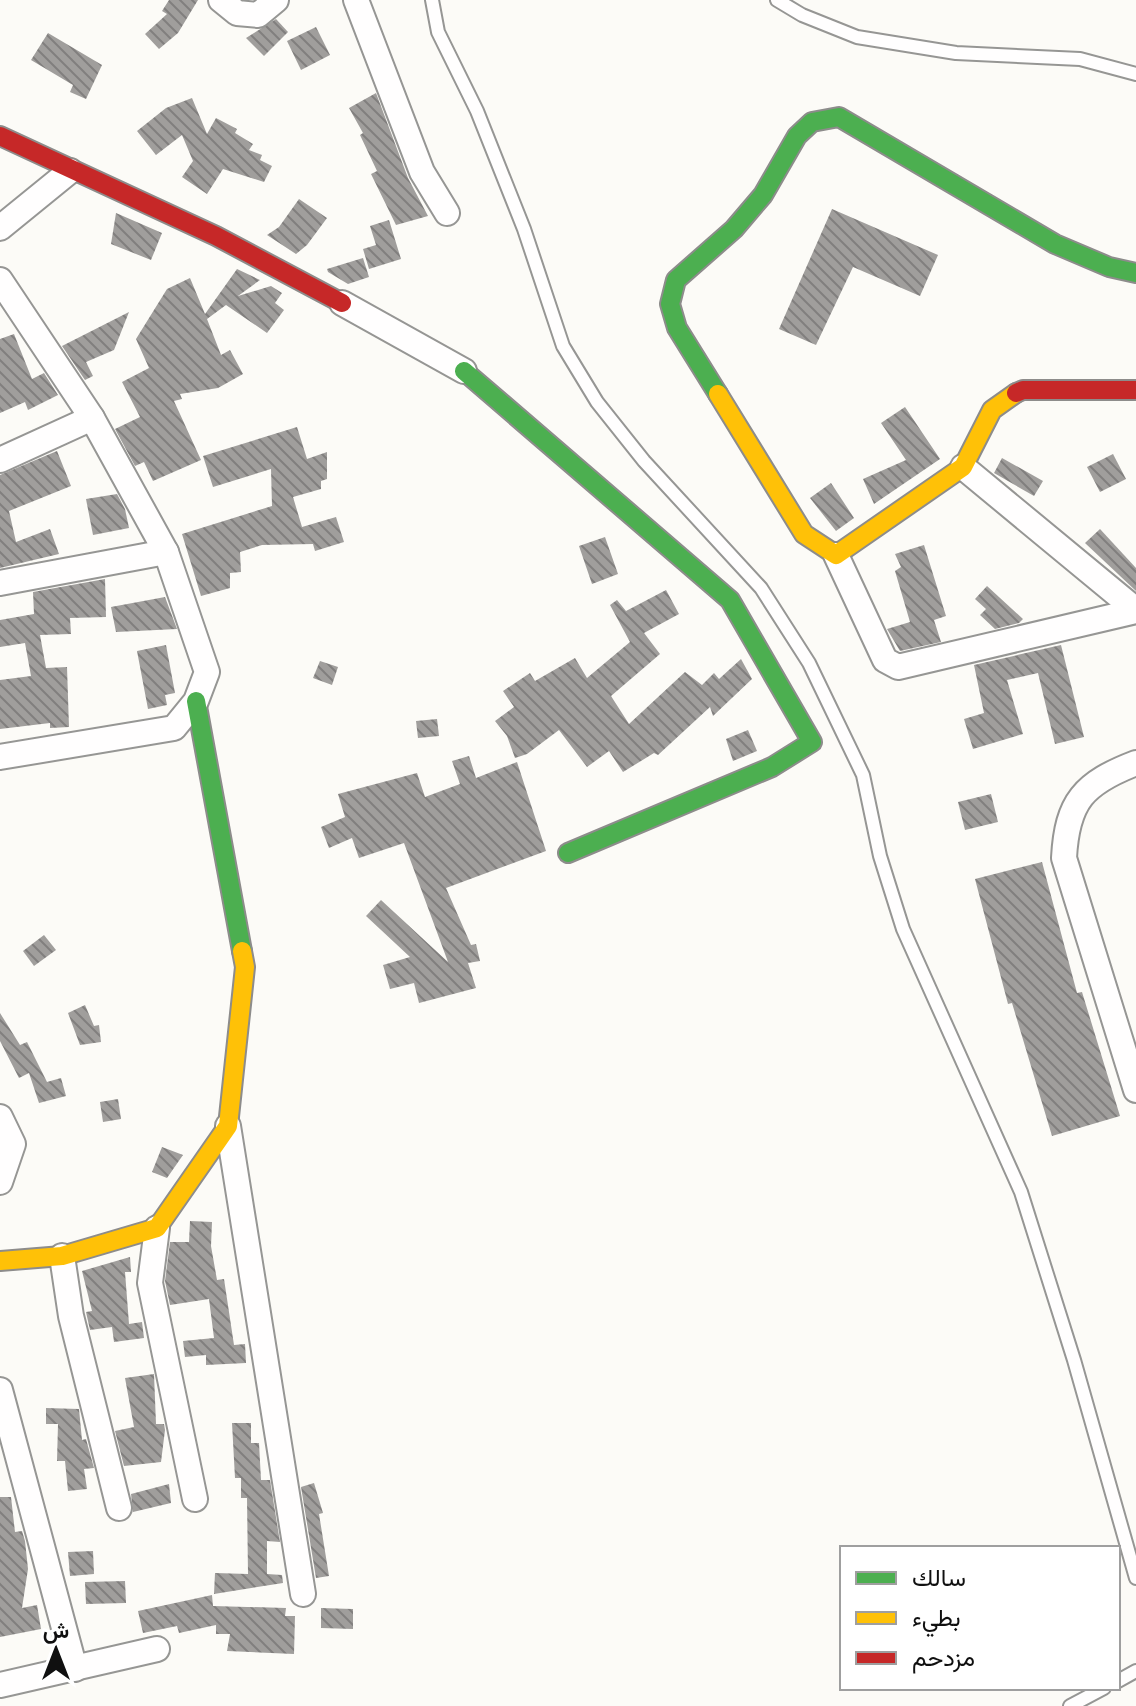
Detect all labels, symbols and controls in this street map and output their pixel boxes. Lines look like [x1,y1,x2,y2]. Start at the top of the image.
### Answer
legend [840,1546,1120,1690]
text: سالك [912,1563,966,1592]
text: بطيء [912,1603,961,1637]
north arrow [16,1610,96,1690]
text: ش [43,1617,69,1644]
text: مزدحم [912,1643,975,1674]

